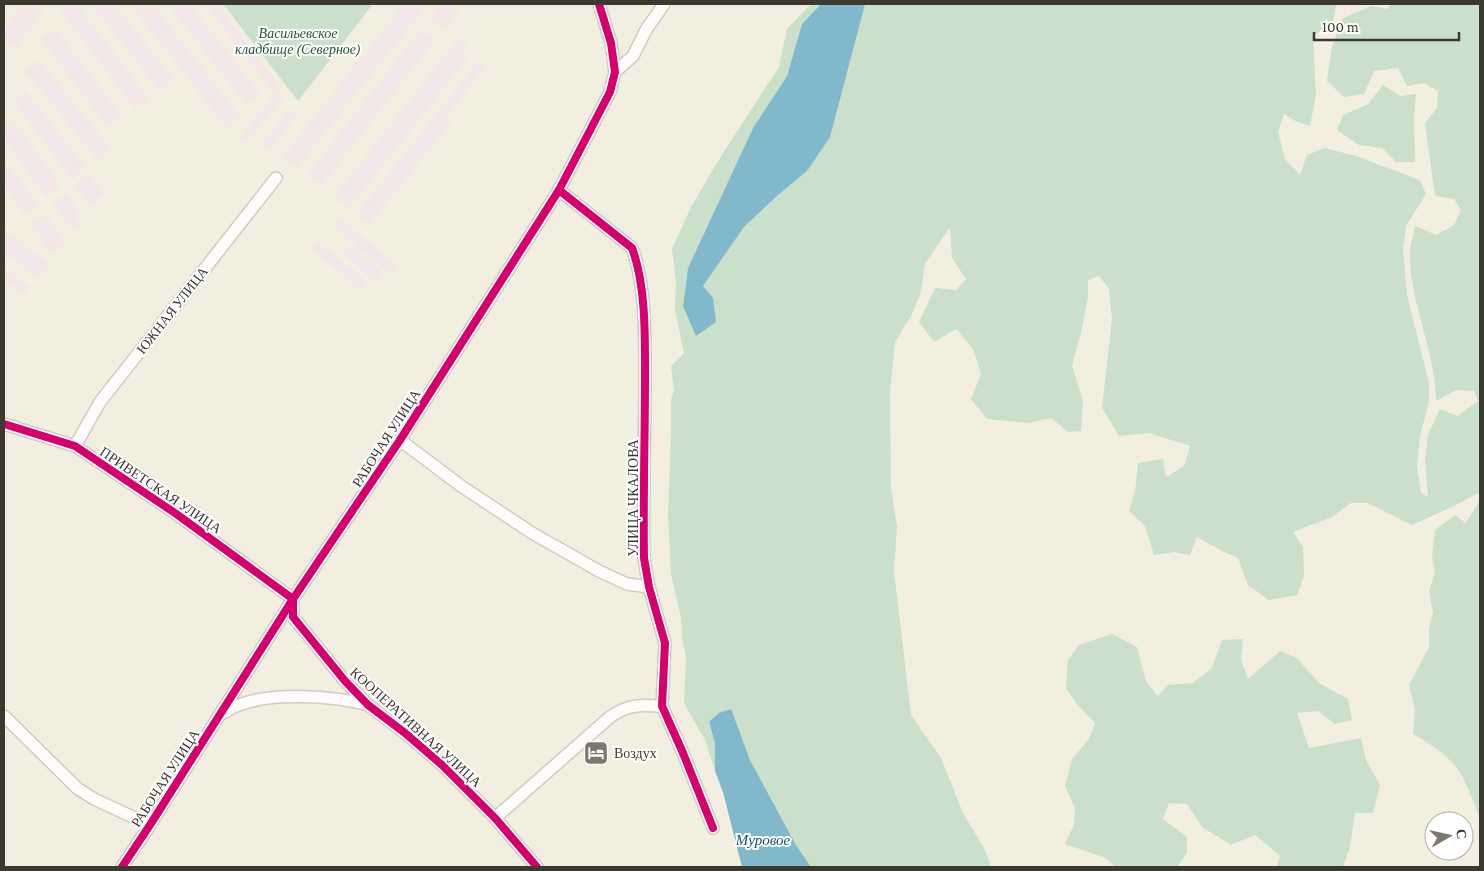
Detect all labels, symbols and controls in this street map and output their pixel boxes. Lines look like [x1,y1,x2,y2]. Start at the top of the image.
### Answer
scale bar [1314,10,1459,42]
text: 100 m [1322,19,1359,35]
park label: Васильевское кладбище (Северное) [235,25,361,58]
street label: ЮЖНАЯ УЛИЦА [133,262,212,357]
street label: РАБОЧАЯ УЛИЦА [348,385,424,490]
street label: УЛИЦА ЧКАЛОВА [625,438,641,557]
street label: ПРИВЕТСКАЯ УЛИЦА [97,443,226,537]
street label: КООПЕРАТИВНАЯ УЛИЦА [347,664,486,791]
street label: РАБОЧАЯ УЛИЦА [127,725,203,830]
hotel icon: Воздух [583,740,609,766]
place label: Воздух [614,745,657,761]
north arrow [1424,811,1474,861]
text: С [1453,828,1471,840]
water label: Муровое [735,832,791,848]

